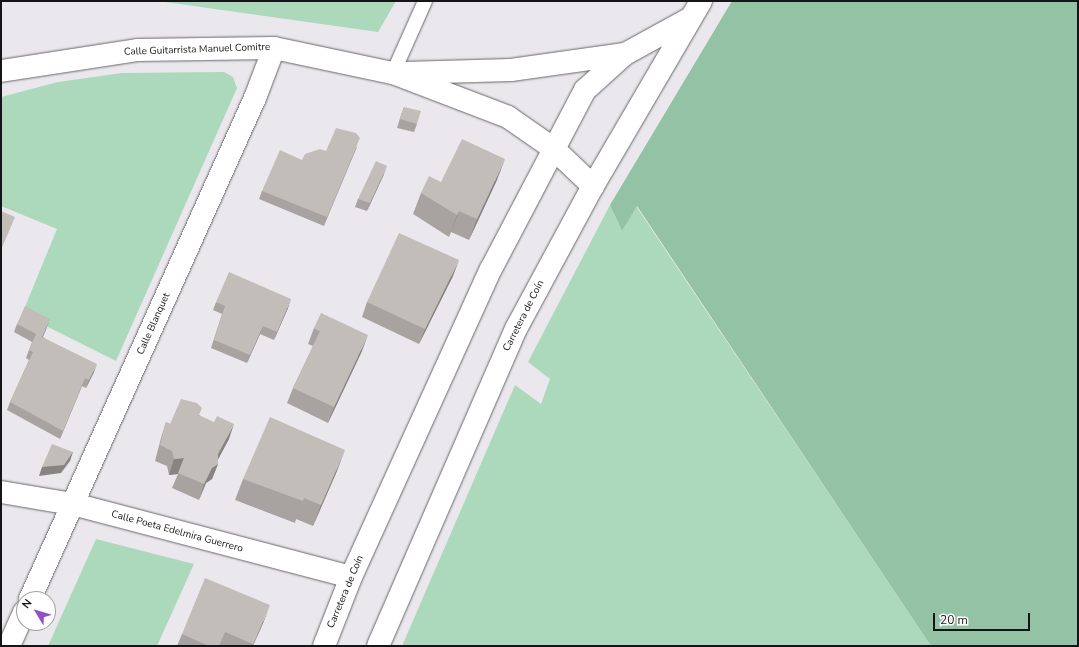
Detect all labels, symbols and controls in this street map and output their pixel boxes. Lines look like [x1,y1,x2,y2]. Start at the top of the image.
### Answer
street label: Calle Guitarrista Manuel Comitre [124,41,270,59]
street label: Carretera de Coín [501,278,547,354]
street label: Calle Blanquet [135,291,173,357]
street label: Calle Poeta Edelmira Guerrero [110,509,244,555]
street label: Carretera de Coín [325,554,367,630]
north arrow [16,591,56,631]
text: N [18,596,35,612]
scale bar [935,605,1032,631]
text: 20 m [940,612,968,628]

